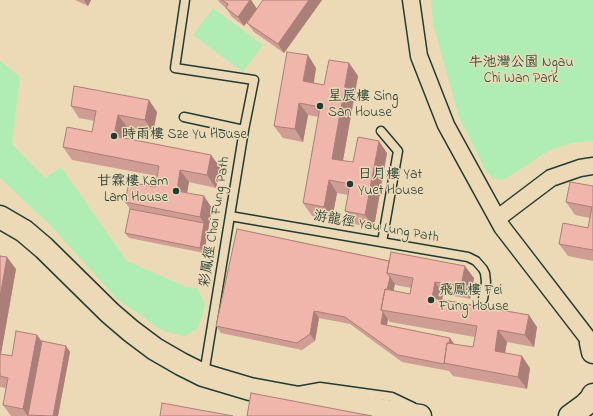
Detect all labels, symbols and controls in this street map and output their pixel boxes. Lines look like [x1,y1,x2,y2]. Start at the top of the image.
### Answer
park label: 牛池灣公園 Ngau Chi Wan Park [469,56,573,88]
place label: 星辰樓 Sing San House [328,90,398,122]
marker: 星辰樓 Sing San House [315,101,325,111]
place label: 時雨樓 Sze Yu House [122,128,247,144]
marker: 時雨樓 Sze Yu House [109,131,119,141]
street label: 彩鳳徑 Choi Fung Path [197,155,235,289]
place label: 日月樓 Yat Yuet House [358,168,424,200]
place label: 甘霖樓 Kam Lam House [97,175,168,208]
marker: 日月樓 Yat Yuet House [345,179,355,189]
marker: 甘霖樓 Kam Lam House [171,186,181,196]
street label: 游龍徑 Yau Lung Path [312,209,440,247]
place label: 飛鳳樓 Fei Fung House [439,284,509,316]
marker: 飛鳳樓 Fei Fung House [426,295,436,305]

